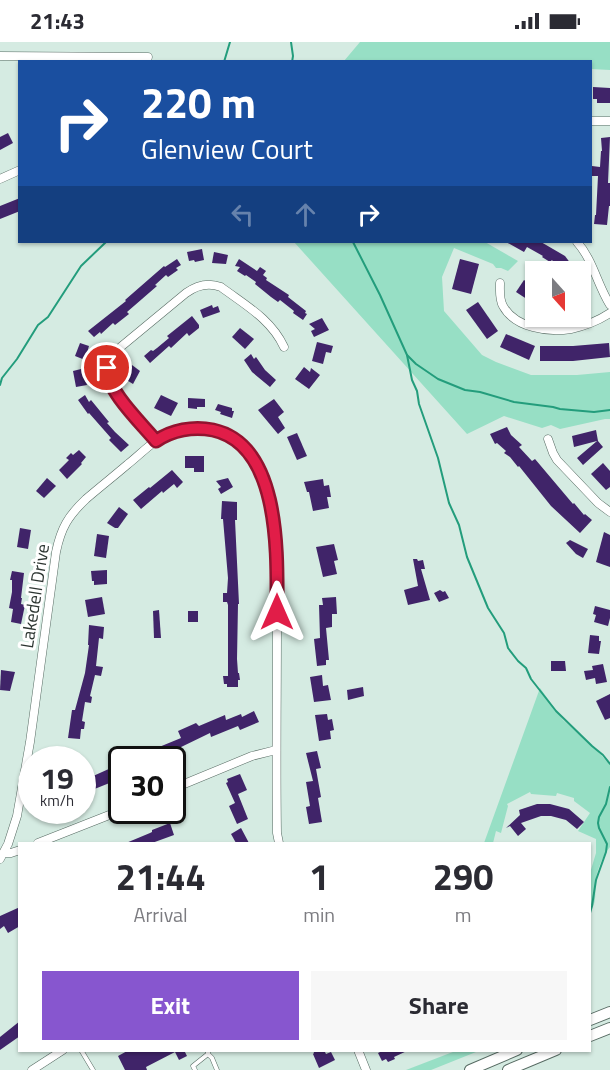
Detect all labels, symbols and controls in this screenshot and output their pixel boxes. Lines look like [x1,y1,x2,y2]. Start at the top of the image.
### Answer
text: 21:43 [30,4,85,38]
text: 220 m [141,70,256,134]
icon: right [42,84,120,162]
text: Glenview Court [141,128,313,169]
icon: left [226,198,259,231]
icon: ahead [289,198,322,231]
icon: right [352,198,385,231]
north arrow [525,261,591,327]
map controls [525,261,591,327]
pin [81,342,132,393]
icon: arrive [90,351,123,384]
street label: Lakedell Drive [13,542,56,650]
position arrow [245,580,309,644]
speed limit sign: 30 [108,746,186,824]
text: 19 [40,755,74,801]
text: km/h [40,789,74,812]
text: 21:44 [116,849,206,904]
text: 1 [309,849,329,904]
text: 290 [433,849,493,904]
text: Arrival [134,899,188,930]
text: min [303,899,335,930]
text: m [455,899,471,930]
button: Exit [42,971,299,1040]
button: Share [311,971,567,1040]

